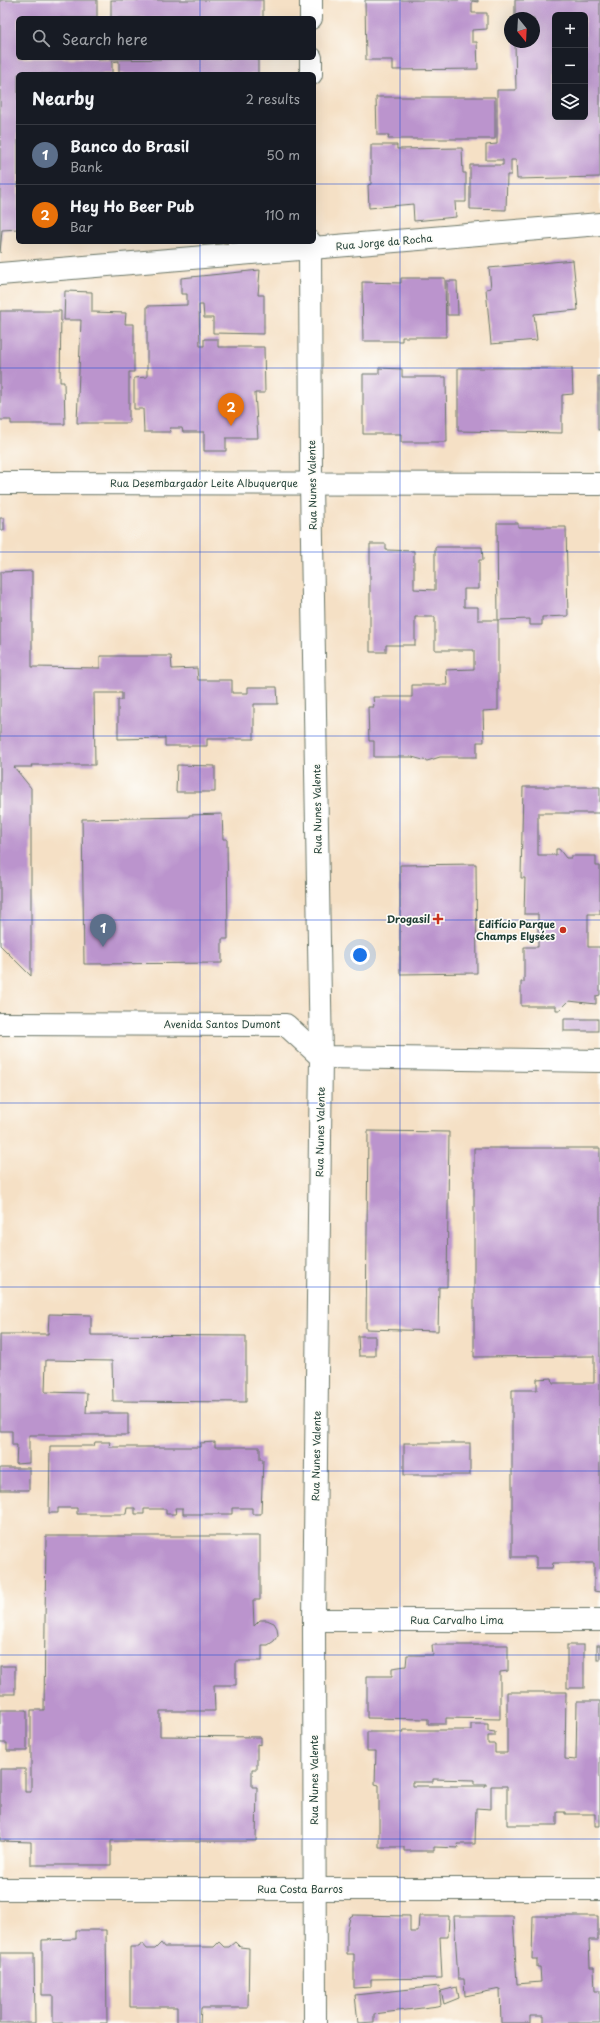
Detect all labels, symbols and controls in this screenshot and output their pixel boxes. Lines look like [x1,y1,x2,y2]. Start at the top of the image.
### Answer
north arrow [504,12,540,48]
map controls [552,12,588,120]
button: + [552,12,588,48]
search box [16,16,316,60]
icon: search [30,27,52,49]
text: Search here [62,27,148,50]
button: − [552,48,588,84]
button: layers [552,84,588,120]
text: Nearby [32,85,94,111]
text: 2 results [246,89,300,108]
text: Banco do Brasil [70,134,189,157]
text: 1 [42,145,48,164]
text: 50 m [266,145,300,164]
text: Bank [70,157,103,176]
text: Hey Ho Beer Pub [70,194,194,217]
text: 2 [40,205,50,224]
text: 110 m [265,205,300,224]
text: Bar [70,217,93,236]
street label: Rua Jorge da Rocha [335,230,434,253]
pin: 2 [218,393,244,426]
street label: Rua Nunes Valente [303,440,320,530]
street label: Rua Desembargador Leite Albuquerque [110,475,298,490]
street label: Rua Nunes Valente [308,764,325,854]
place label: Drogasil [387,911,430,926]
pin: 1 [90,914,116,947]
marker: Drogasil [433,914,443,924]
place label: Edifício Parque Champs Elysées [476,916,556,944]
marker: Edifício Parque Champs Elysées [558,925,568,935]
your location [350,945,370,965]
street label: Avenida Santos Dumont [164,1016,280,1031]
street label: Rua Nunes Valente [311,1087,328,1177]
street label: Rua Nunes Valente [307,1411,324,1501]
street label: Rua Carvalho Lima [410,1612,504,1627]
street label: Rua Nunes Valente [306,1735,321,1825]
street label: Rua Costa Barros [257,1881,343,1896]

